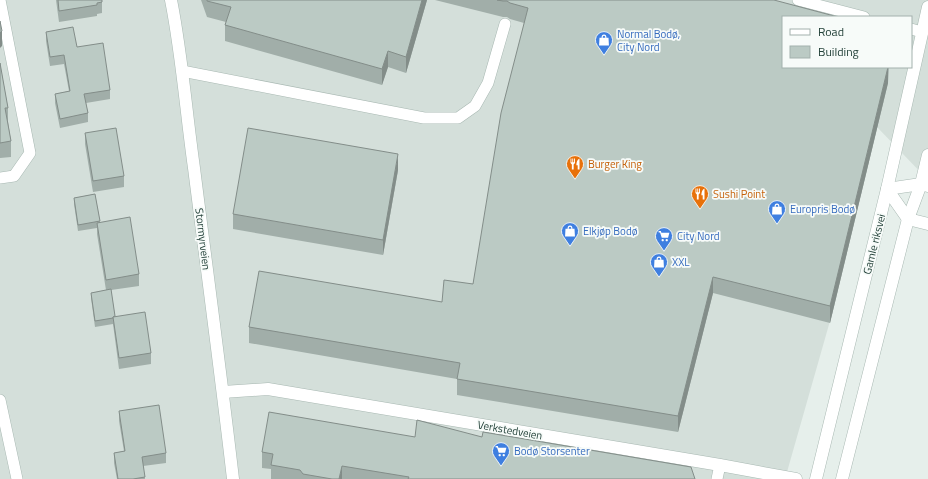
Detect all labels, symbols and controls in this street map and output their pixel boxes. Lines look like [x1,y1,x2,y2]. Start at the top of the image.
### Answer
legend [782,16,912,68]
text: Road [818,22,844,41]
place label: Normal Bodø, City Nord [617,26,680,55]
shop icon: Normal Bodø, City Nord [594,30,614,55]
text: Building [818,42,859,61]
restaurant icon: Burger King [565,154,585,179]
place label: Burger King [588,156,642,172]
restaurant icon: Sushi Point [690,184,710,209]
place label: Sushi Point [713,186,765,202]
shop icon: Europris Bodø [767,199,787,224]
place label: Europris Bodø [790,201,855,217]
street label: Stormyrveien [191,207,215,271]
street label: Gamle riksvei [859,212,889,276]
shop icon: Elkjøp Bodø [560,221,580,246]
place label: Elkjøp Bodø [583,223,638,239]
supermarket icon: City Nord [654,226,674,251]
place label: City Nord [677,228,720,244]
shop icon: XXL [649,252,669,277]
place label: XXL [672,254,690,270]
street label: Verkstedveien [476,416,544,444]
supermarket icon: Bodø Storsenter [491,441,511,466]
place label: Bodø Storsenter [514,443,590,459]

